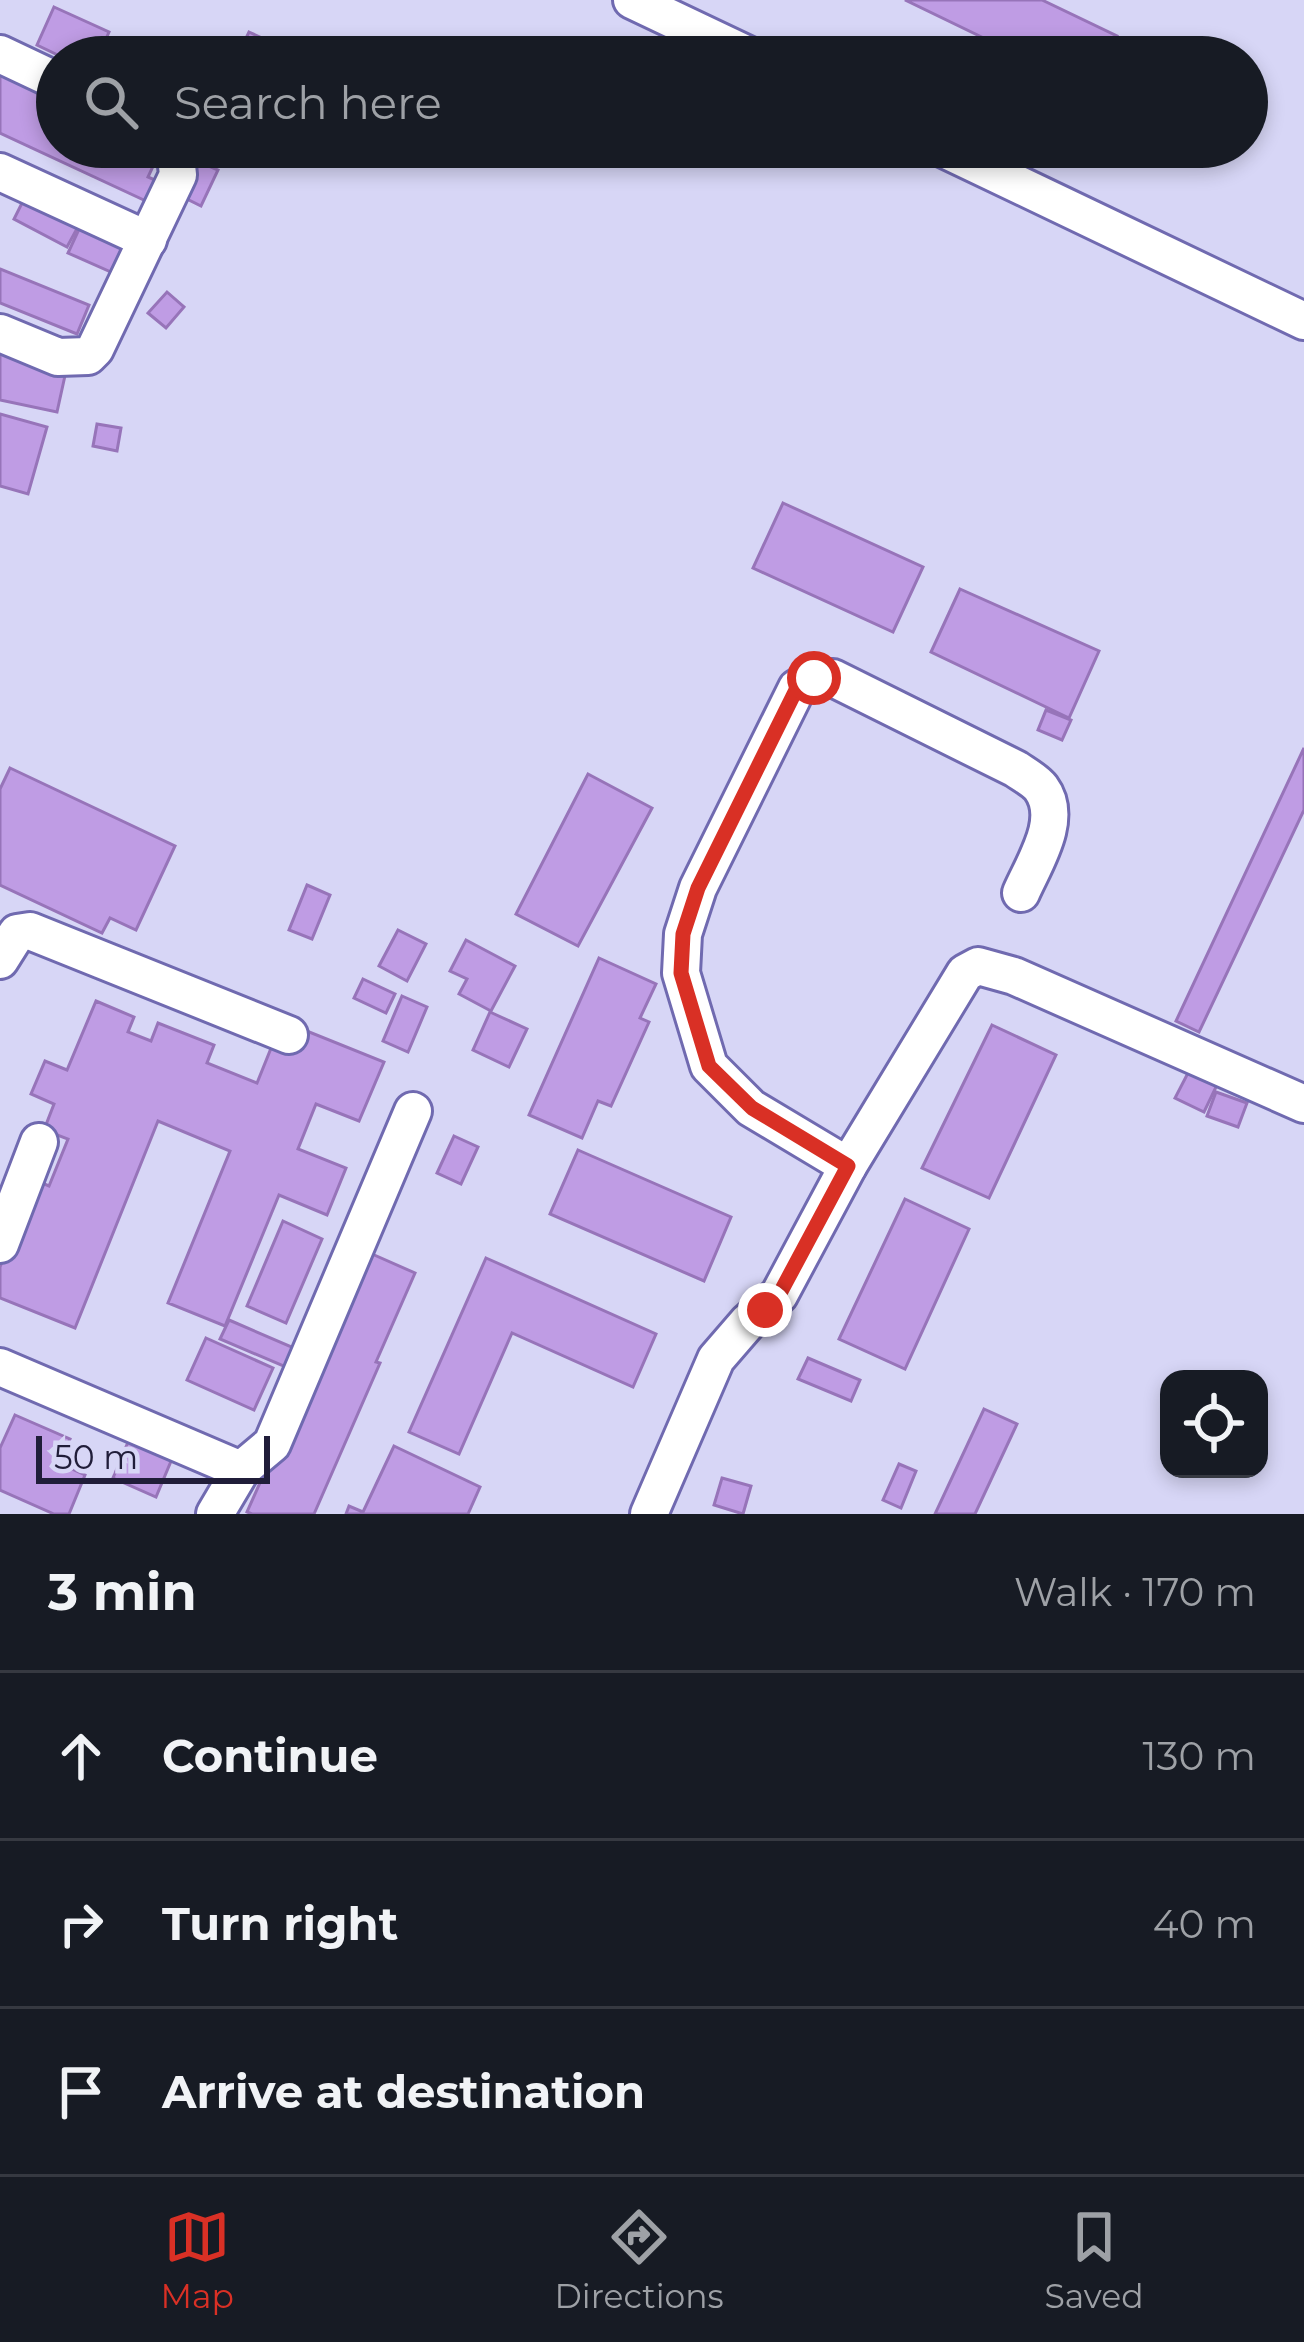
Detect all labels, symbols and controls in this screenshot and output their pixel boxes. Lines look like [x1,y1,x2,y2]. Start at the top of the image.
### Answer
search box [36,36,1268,168]
icon: search [78,69,144,135]
text: Search here [174,75,442,130]
route start [787,651,841,705]
route end [738,1283,792,1337]
map controls [1160,1370,1268,1478]
button: locate [1160,1370,1268,1478]
scale bar [36,1430,270,1483]
text: 50 m [54,1437,138,1477]
text: 3 min [48,1561,197,1623]
text: Walk · 170 m [1014,1568,1256,1616]
icon: ahead [48,1723,114,1789]
text: Continue [162,1728,378,1783]
text: 130 m [1143,1732,1256,1780]
icon: right [48,1891,114,1957]
text: Turn right [162,1896,398,1951]
text: 40 m [1153,1900,1256,1948]
icon: arrive [48,2059,114,2125]
text: Arrive at destination [162,2064,645,2119]
tab: Map [160,2204,234,2316]
tab: Directions [555,2204,724,2316]
tab: Saved [1044,2204,1144,2316]

